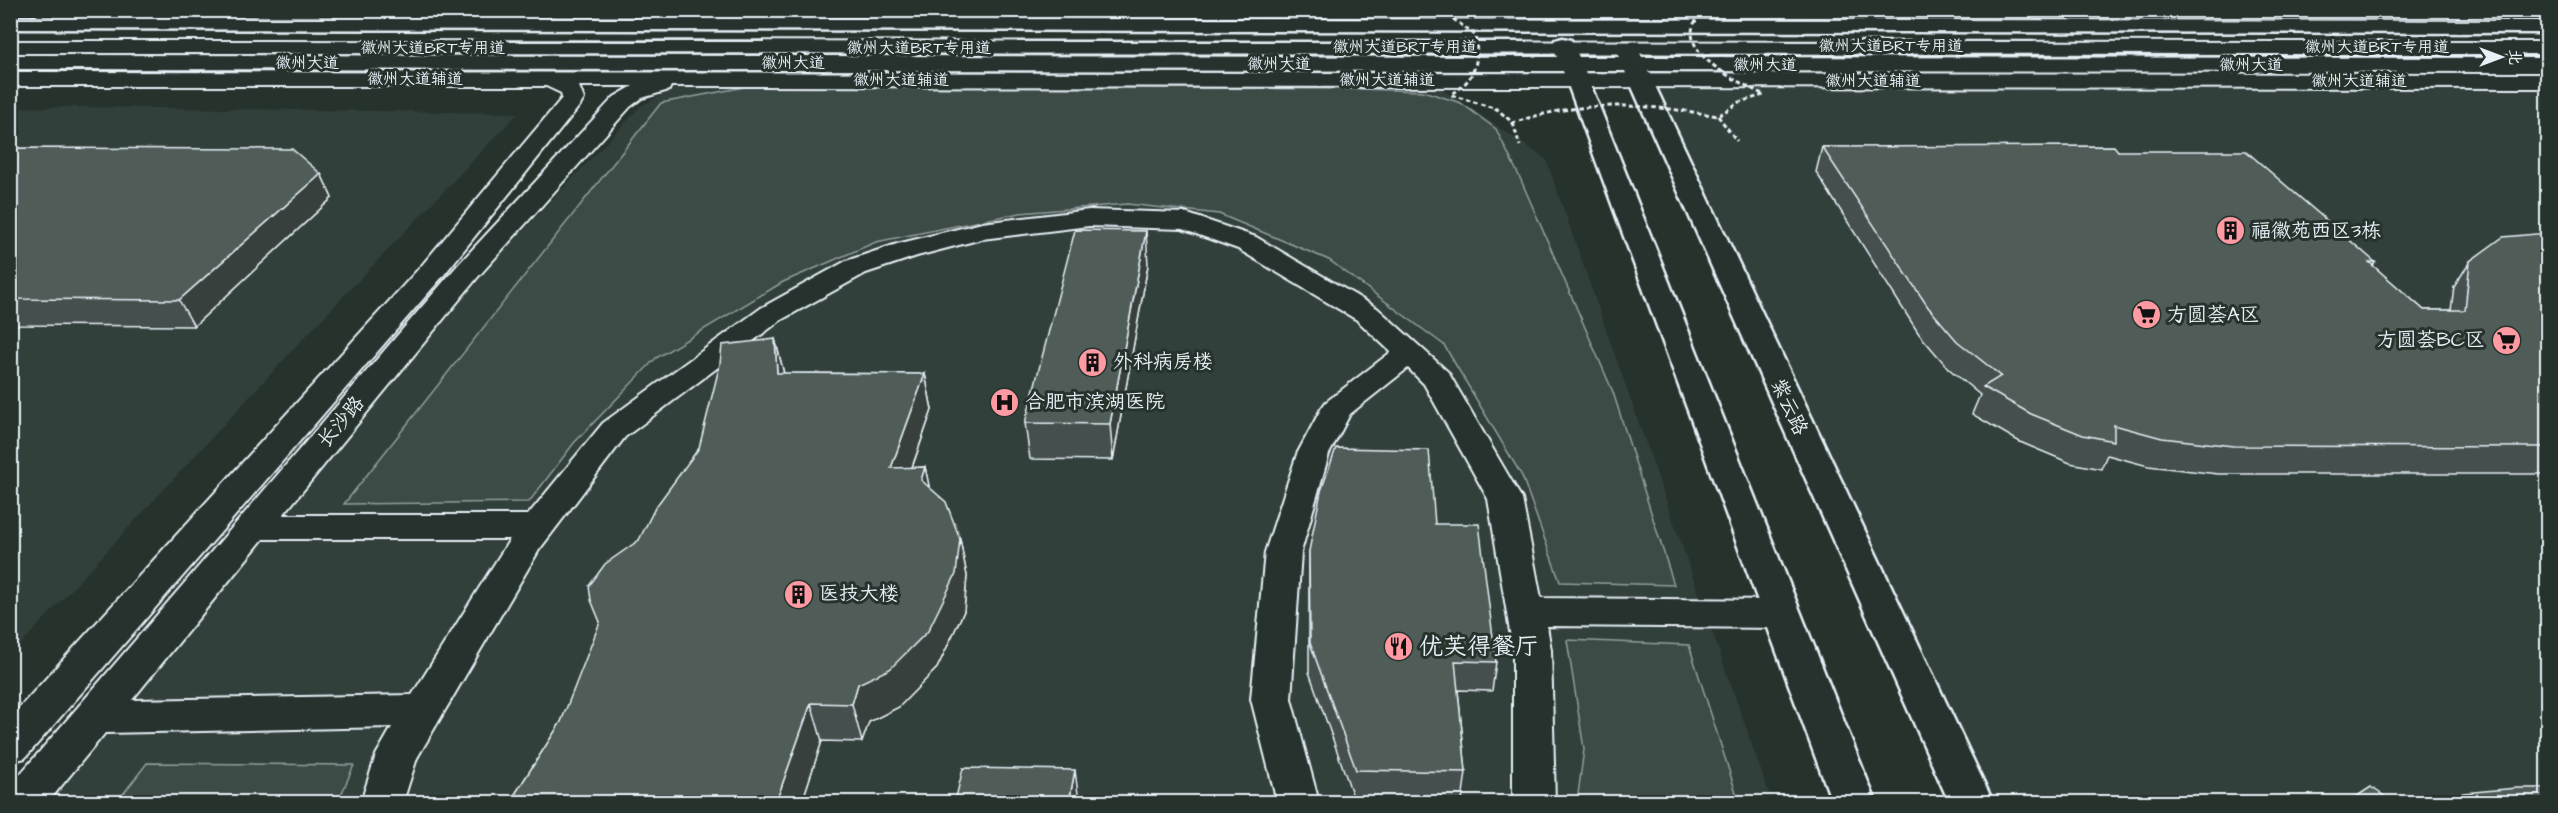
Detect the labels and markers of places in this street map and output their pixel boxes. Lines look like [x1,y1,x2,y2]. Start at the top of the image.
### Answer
building icon: 福徽苑西区3栋 [2214,215,2246,247]
place label: 福徽苑西区3栋 [2251,217,2381,245]
supermarket icon: 方圆荟A区 [2130,299,2162,331]
place label: 方圆荟A区 [2167,301,2260,329]
supermarket icon: 方圆荟BC区 [2490,324,2522,356]
place label: 方圆荟BC区 [2377,326,2485,354]
building icon: 外科病房楼 [1076,346,1108,378]
place label: 外科病房楼 [1113,348,1213,376]
hospital icon: 合肥市滨湖医院 [988,386,1020,418]
place label: 合肥市滨湖医院 [1025,388,1165,416]
building icon: 医技大楼 [782,578,814,610]
place label: 医技大楼 [819,580,899,608]
place label: 优芙得餐厅 [1419,630,1539,664]
restaurant icon: 优芙得餐厅 [1382,631,1414,663]

